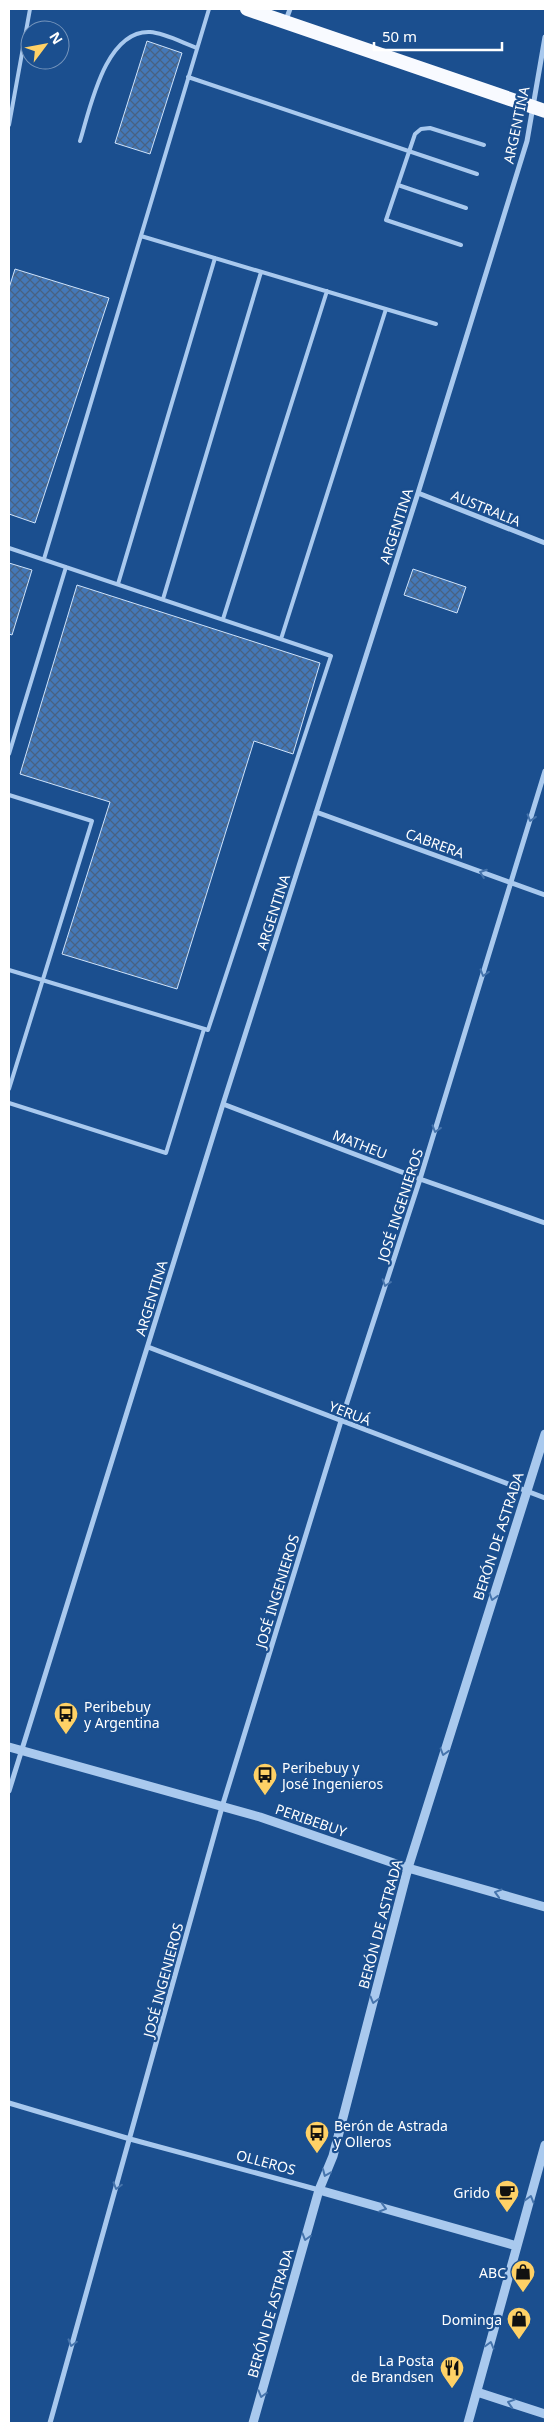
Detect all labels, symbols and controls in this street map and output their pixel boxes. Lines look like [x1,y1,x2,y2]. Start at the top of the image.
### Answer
north arrow [20,20,70,70]
scale bar [374,20,502,52]
text: 50 m [382,26,417,46]
text: N [45,28,68,48]
street label: ARGENTINA [499,85,533,165]
street label: AUSTRALIA [448,485,524,531]
street label: ARGENTINA [375,486,417,566]
one-way arrow [527,813,537,822]
street label: CABRERA [403,824,467,862]
one-way arrow [479,869,488,879]
street label: ARGENTINA [252,872,294,952]
one-way arrow [479,969,489,977]
one-way arrow [431,1124,441,1132]
street label: MATHEU [330,1125,390,1163]
street label: JOSÉ INGENIEROS [372,1146,427,1266]
street label: ARGENTINA [130,1258,172,1338]
one-way arrow [382,1279,392,1287]
street label: YERUÁ [326,1396,374,1430]
street label: BERÓN DE ASTRADA [468,1470,528,1602]
street label: JOSÉ INGENIEROS [250,1532,303,1652]
one-way arrow [489,1593,499,1601]
place label: Peribebuy y Argentina [84,1697,160,1732]
bus stop icon: Peribebuy y Argentina [53,1701,79,1735]
one-way arrow [440,1748,450,1756]
place label: Peribebuy y José Ingenieros [280,1758,384,1793]
bus stop icon: Peribebuy y José Ingenieros [252,1762,278,1796]
street label: PERIBEBUY [273,1799,349,1841]
street label: BERÓN DE ASTRADA [354,1857,406,1991]
one-way arrow [495,1889,503,1899]
street label: JOSÉ INGENIEROS [138,1920,187,2041]
one-way arrow [369,1995,380,2004]
place label: Berón de Astrada y Olleros [334,2116,448,2151]
bus stop icon: Berón de Astrada y Olleros [304,2120,330,2154]
street label: OLLEROS [234,2145,298,2179]
one-way arrow [322,2168,333,2177]
cafe icon: Grido [494,2179,520,2213]
one-way arrow [112,2182,122,2190]
place label: Grido [453,2183,490,2202]
one-way arrow [525,2196,535,2204]
one-way arrow [378,2203,386,2213]
one-way arrow [301,2233,311,2241]
street label: BERÓN DE ASTRADA [242,2246,298,2380]
shop icon: ABC [510,2259,536,2293]
place label: ABC [479,2263,506,2282]
shop icon: Dominga [506,2306,532,2340]
place label: Dominga [441,2310,502,2329]
one-way arrow [68,2338,78,2346]
one-way arrow [484,2340,495,2349]
place label: La Posta de Brandsen [351,2351,434,2386]
restaurant icon: La Posta de Brandsen [439,2355,465,2389]
one-way arrow [257,2389,267,2397]
one-way arrow [507,2399,516,2409]

